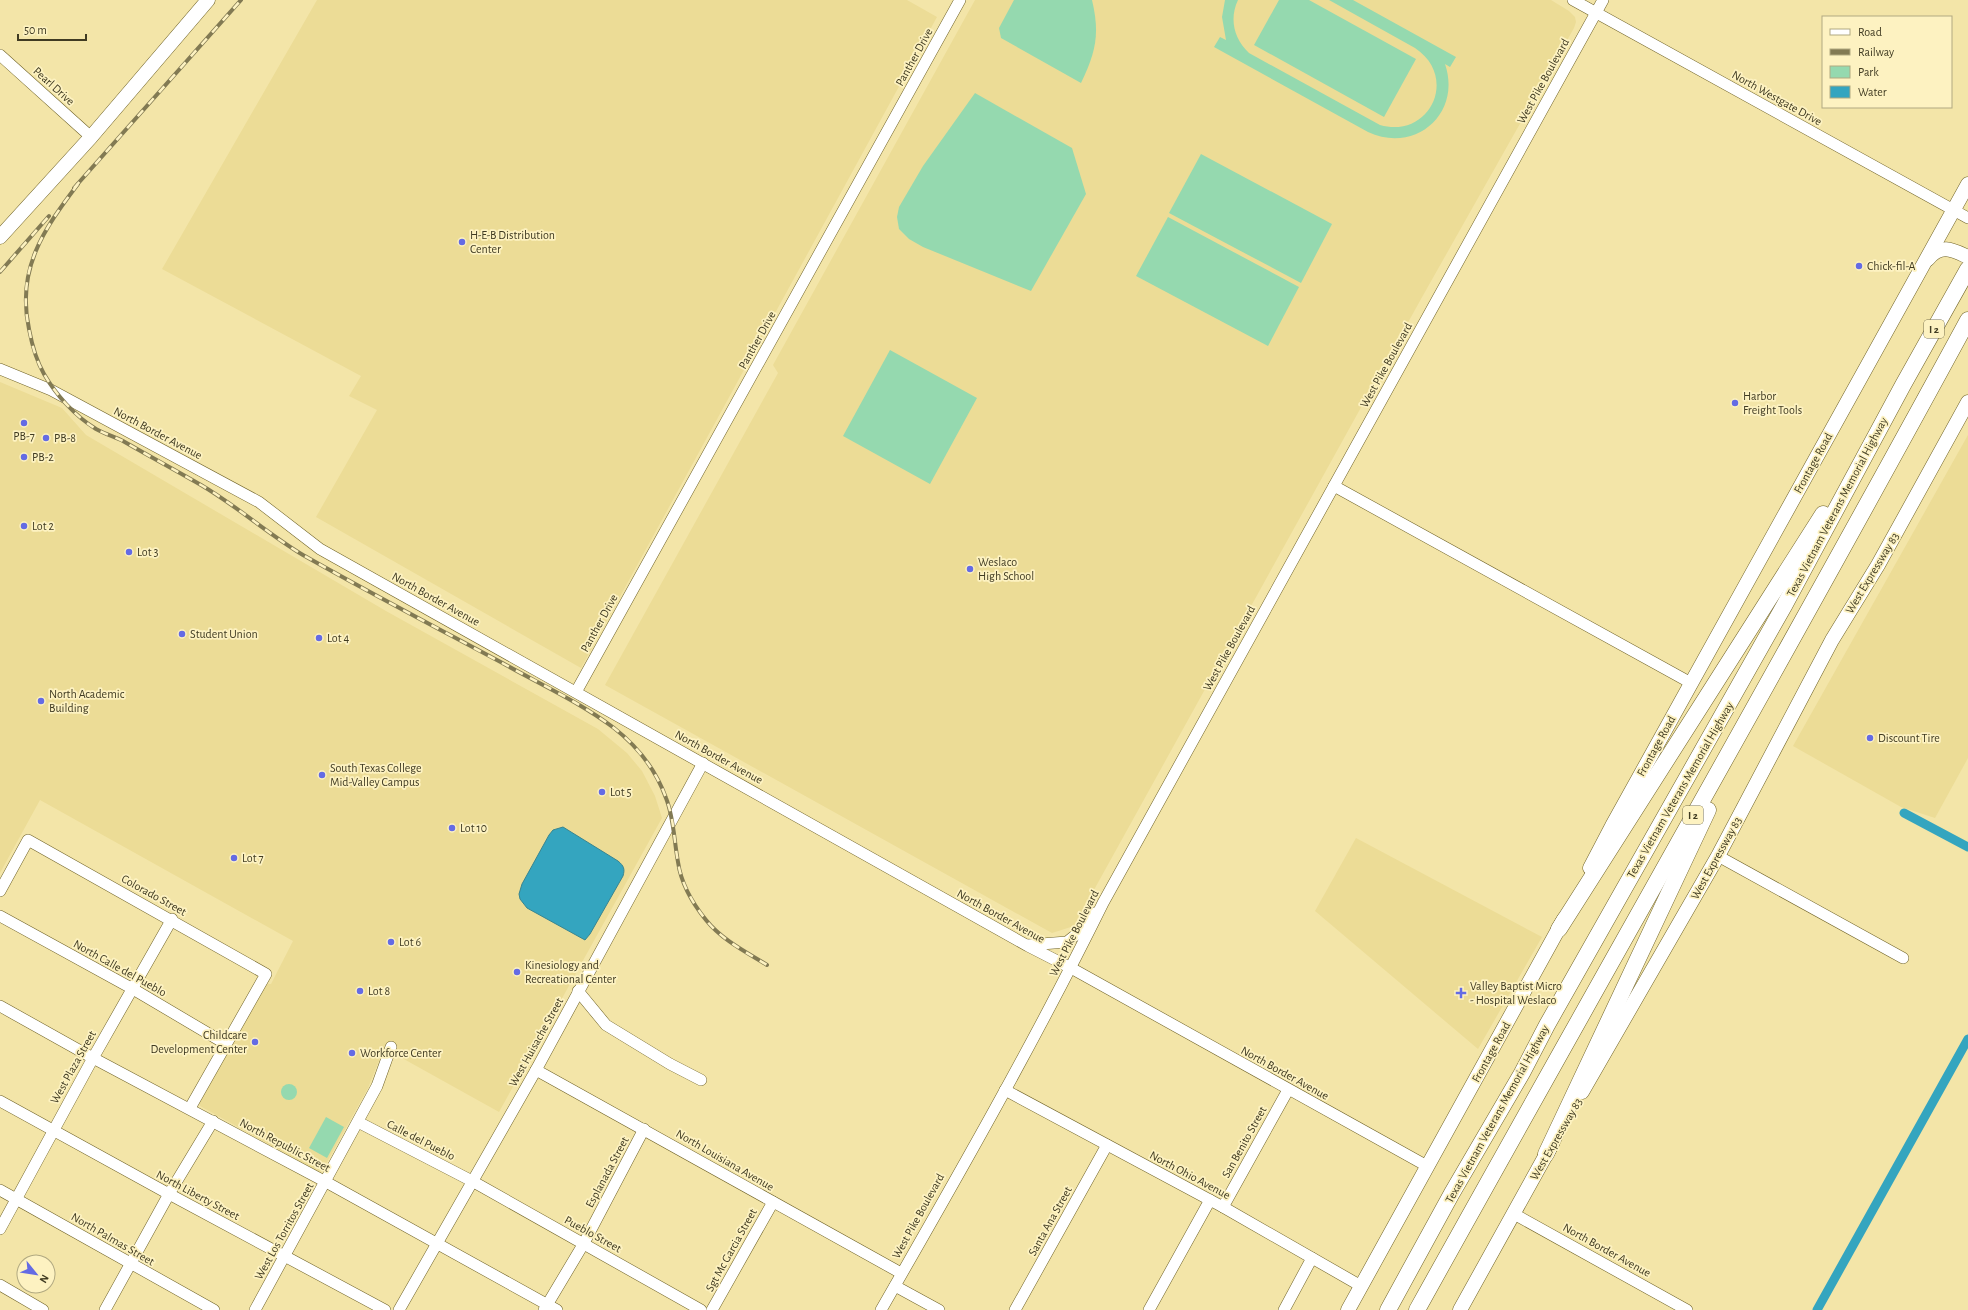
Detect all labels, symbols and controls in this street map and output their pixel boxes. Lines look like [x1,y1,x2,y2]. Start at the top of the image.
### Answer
scale bar [18,16,86,42]
legend [1822,16,1952,108]
text: 50 m [24,24,47,36]
street label: Panther Drive [893,26,935,88]
text: Road [1858,26,1882,38]
street label: West Pike Boulevard [1515,36,1571,126]
text: Railway [1858,46,1894,59]
street label: Pearl Drive [31,65,77,107]
text: Park [1858,66,1879,78]
street label: North Westgate Drive [1730,68,1824,128]
text: Water [1858,86,1887,98]
place label: H-E-B Distribution Center [470,229,555,255]
marker: H-E-B Distribution Center [457,237,467,247]
place label: Chick-fil-A [1867,260,1916,272]
marker: Chick-fil-A [1854,261,1864,271]
street label: Panther Drive [736,309,778,371]
street label: West Pike Boulevard [1358,320,1414,410]
road number: I 2 [1924,320,1944,338]
place label: Harbor Freight Tools [1743,390,1802,416]
marker: Harbor Freight Tools [1730,398,1740,408]
street label: North Border Avenue [112,405,204,461]
street label: Texas Vietnam Veterans Memorial Highway [1784,415,1890,599]
marker: PB-7 [19,418,29,428]
place label: PB-7 [13,430,35,442]
street label: Frontage Road [1791,431,1835,495]
place label: PB-8 [54,432,76,444]
marker: PB-8 [41,433,51,443]
place label: PB-2 [32,451,54,463]
marker: PB-2 [19,452,29,462]
place label: Lot 2 [32,520,55,532]
marker: Lot 2 [19,521,29,531]
street label: West Expressway 83 [1843,530,1902,616]
place label: Lot 3 [137,546,159,558]
marker: Lot 3 [124,547,134,557]
place label: Weslaco High School [978,556,1034,582]
marker: Weslaco High School [965,564,975,574]
street label: North Border Avenue [390,570,482,628]
street label: Panther Drive [578,592,620,654]
street label: West Pike Boulevard [1201,603,1257,693]
place label: Student Union [190,628,258,640]
marker: Student Union [177,629,187,639]
place label: Lot 4 [327,632,350,644]
marker: Lot 4 [314,633,324,643]
place label: North Academic Building [49,688,125,714]
marker: North Academic Building [36,696,46,706]
street label: Texas Vietnam Veterans Memorial Highway [1624,700,1736,881]
street label: Frontage Road [1634,714,1678,778]
street label: North Border Avenue [673,728,765,786]
place label: Discount Tire [1878,732,1940,744]
marker: Discount Tire [1865,733,1875,743]
place label: South Texas College Mid-Valley Campus [330,762,422,789]
marker: South Texas College Mid-Valley Campus [317,770,327,780]
place label: Lot 5 [610,786,632,798]
marker: Lot 5 [597,787,607,797]
road number: I 2 [1683,806,1703,824]
street label: West Expressway 83 [1688,815,1745,902]
place label: Lot 10 [460,822,487,834]
marker: Lot 10 [447,823,457,833]
place label: Lot 7 [242,852,264,864]
marker: Lot 7 [229,853,239,863]
street label: Colorado Street [119,872,189,918]
street label: North Border Avenue [955,887,1047,945]
street label: West Pike Boulevard [1047,888,1101,978]
place label: Lot 6 [399,936,422,948]
street label: North Calle del Pueblo [71,937,169,999]
marker: Lot 6 [386,937,396,947]
place label: Kinesiology and Recreational Center [525,959,616,985]
marker: Kinesiology and Recreational Center [512,967,522,977]
place label: Valley Baptist Micro - Hospital Weslaco [1470,980,1562,1006]
place label: Lot 8 [368,985,391,997]
marker: Lot 8 [355,986,365,996]
marker: Valley Baptist Micro - Hospital Weslaco [1455,987,1467,999]
street label: West Huisache Street [507,995,565,1089]
street label: Frontage Road [1469,1020,1513,1084]
street label: Texas Vietnam Veterans Memorial Highway [1443,1023,1552,1205]
street label: West Plaza Street [48,1028,98,1106]
place label: Childcare Development Center [151,1029,247,1055]
marker: Childcare Development Center [250,1037,260,1047]
street label: North Border Avenue [1239,1044,1331,1102]
place label: Workforce Center [360,1047,441,1059]
marker: Workforce Center [347,1048,357,1058]
street label: West Expressway 83 [1528,1096,1585,1182]
street label: San Benito Street [1219,1104,1269,1180]
street label: North Republic Street [238,1116,332,1174]
street label: Calle del Pueblo [385,1118,457,1162]
street label: North Louisiana Avenue [674,1127,776,1193]
street label: Esplanada Street [583,1134,631,1209]
street label: North Ohio Avenue [1148,1149,1232,1201]
street label: North Liberty Street [154,1168,242,1223]
street label: West Pike Boulevard [890,1171,946,1261]
street label: West Los Torritos Street [252,1180,316,1282]
street label: Santa Ana Street [1026,1184,1074,1258]
street label: Sgt Mc Garcia Street [703,1206,759,1293]
street label: North Palmas Street [69,1210,157,1268]
street label: Pueblo Street [563,1213,624,1255]
street label: North Border Avenue [1561,1221,1653,1279]
north arrow [16,1254,56,1294]
text: N [38,1273,51,1285]

